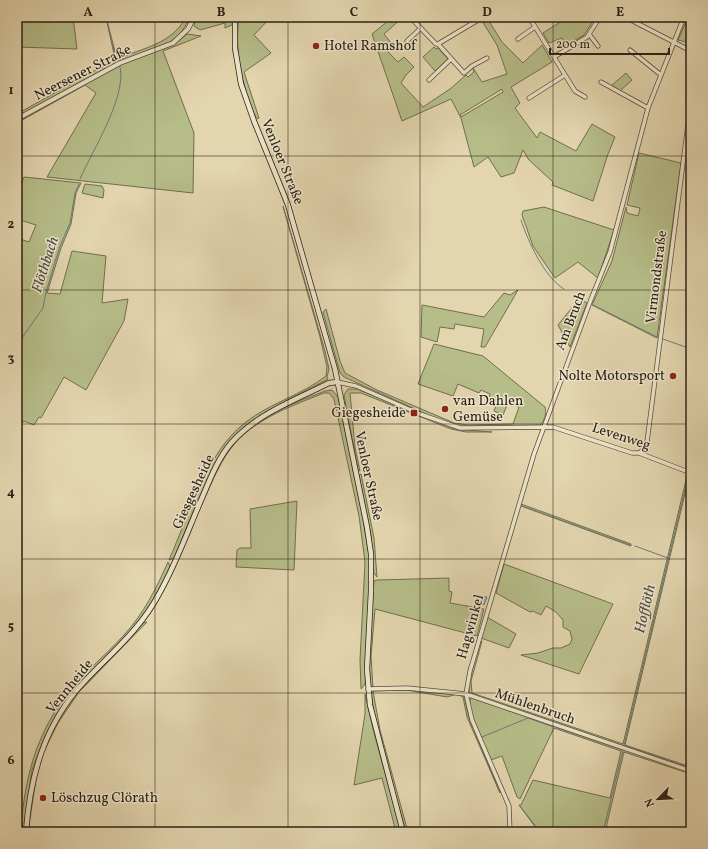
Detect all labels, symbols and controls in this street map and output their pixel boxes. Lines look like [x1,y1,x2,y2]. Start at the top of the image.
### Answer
text: A [83,4,93,22]
text: B [217,4,226,22]
text: C [350,4,358,22]
text: D [482,4,492,22]
text: E [616,4,624,22]
scale bar [550,30,669,56]
place label: Hotel Ramshof [324,37,417,56]
text: 200 m [556,37,590,53]
street label: Neersener Straße [31,40,135,106]
marker: Hotel Ramshof [311,41,321,51]
text: 1 [8,82,14,100]
street label: Venloer Straße [256,116,308,208]
text: 2 [8,216,15,234]
street label: Virmondstraße [642,229,672,325]
water label: Flöthbach [27,234,65,296]
street label: Am Bruch [551,289,591,353]
text: 3 [8,350,15,368]
place label: Nolte Motorsport [558,367,665,386]
marker: Nolte Motorsport [668,371,678,381]
place label: van Dahlen Gemüse [453,392,523,427]
place label: Giegesheide [331,404,406,423]
marker: van Dahlen Gemüse [440,404,450,414]
marker: Giegesheide [409,408,419,418]
street label: Levenweg [589,419,653,455]
street label: Venloer Straße [349,430,387,523]
street label: Giesgesheide [168,451,220,533]
text: 4 [7,484,15,502]
water label: Hofflöth [630,583,662,635]
street label: Hagwinkel [453,593,489,661]
text: 5 [8,618,14,636]
street label: Vennheide [42,655,98,718]
street label: Mühlenbruch [492,684,578,730]
text: 6 [7,752,15,770]
north arrow [638,779,678,819]
place label: Löschzug Clörath [51,789,158,808]
marker: Löschzug Clörath [38,793,48,803]
text: N [642,796,659,809]

